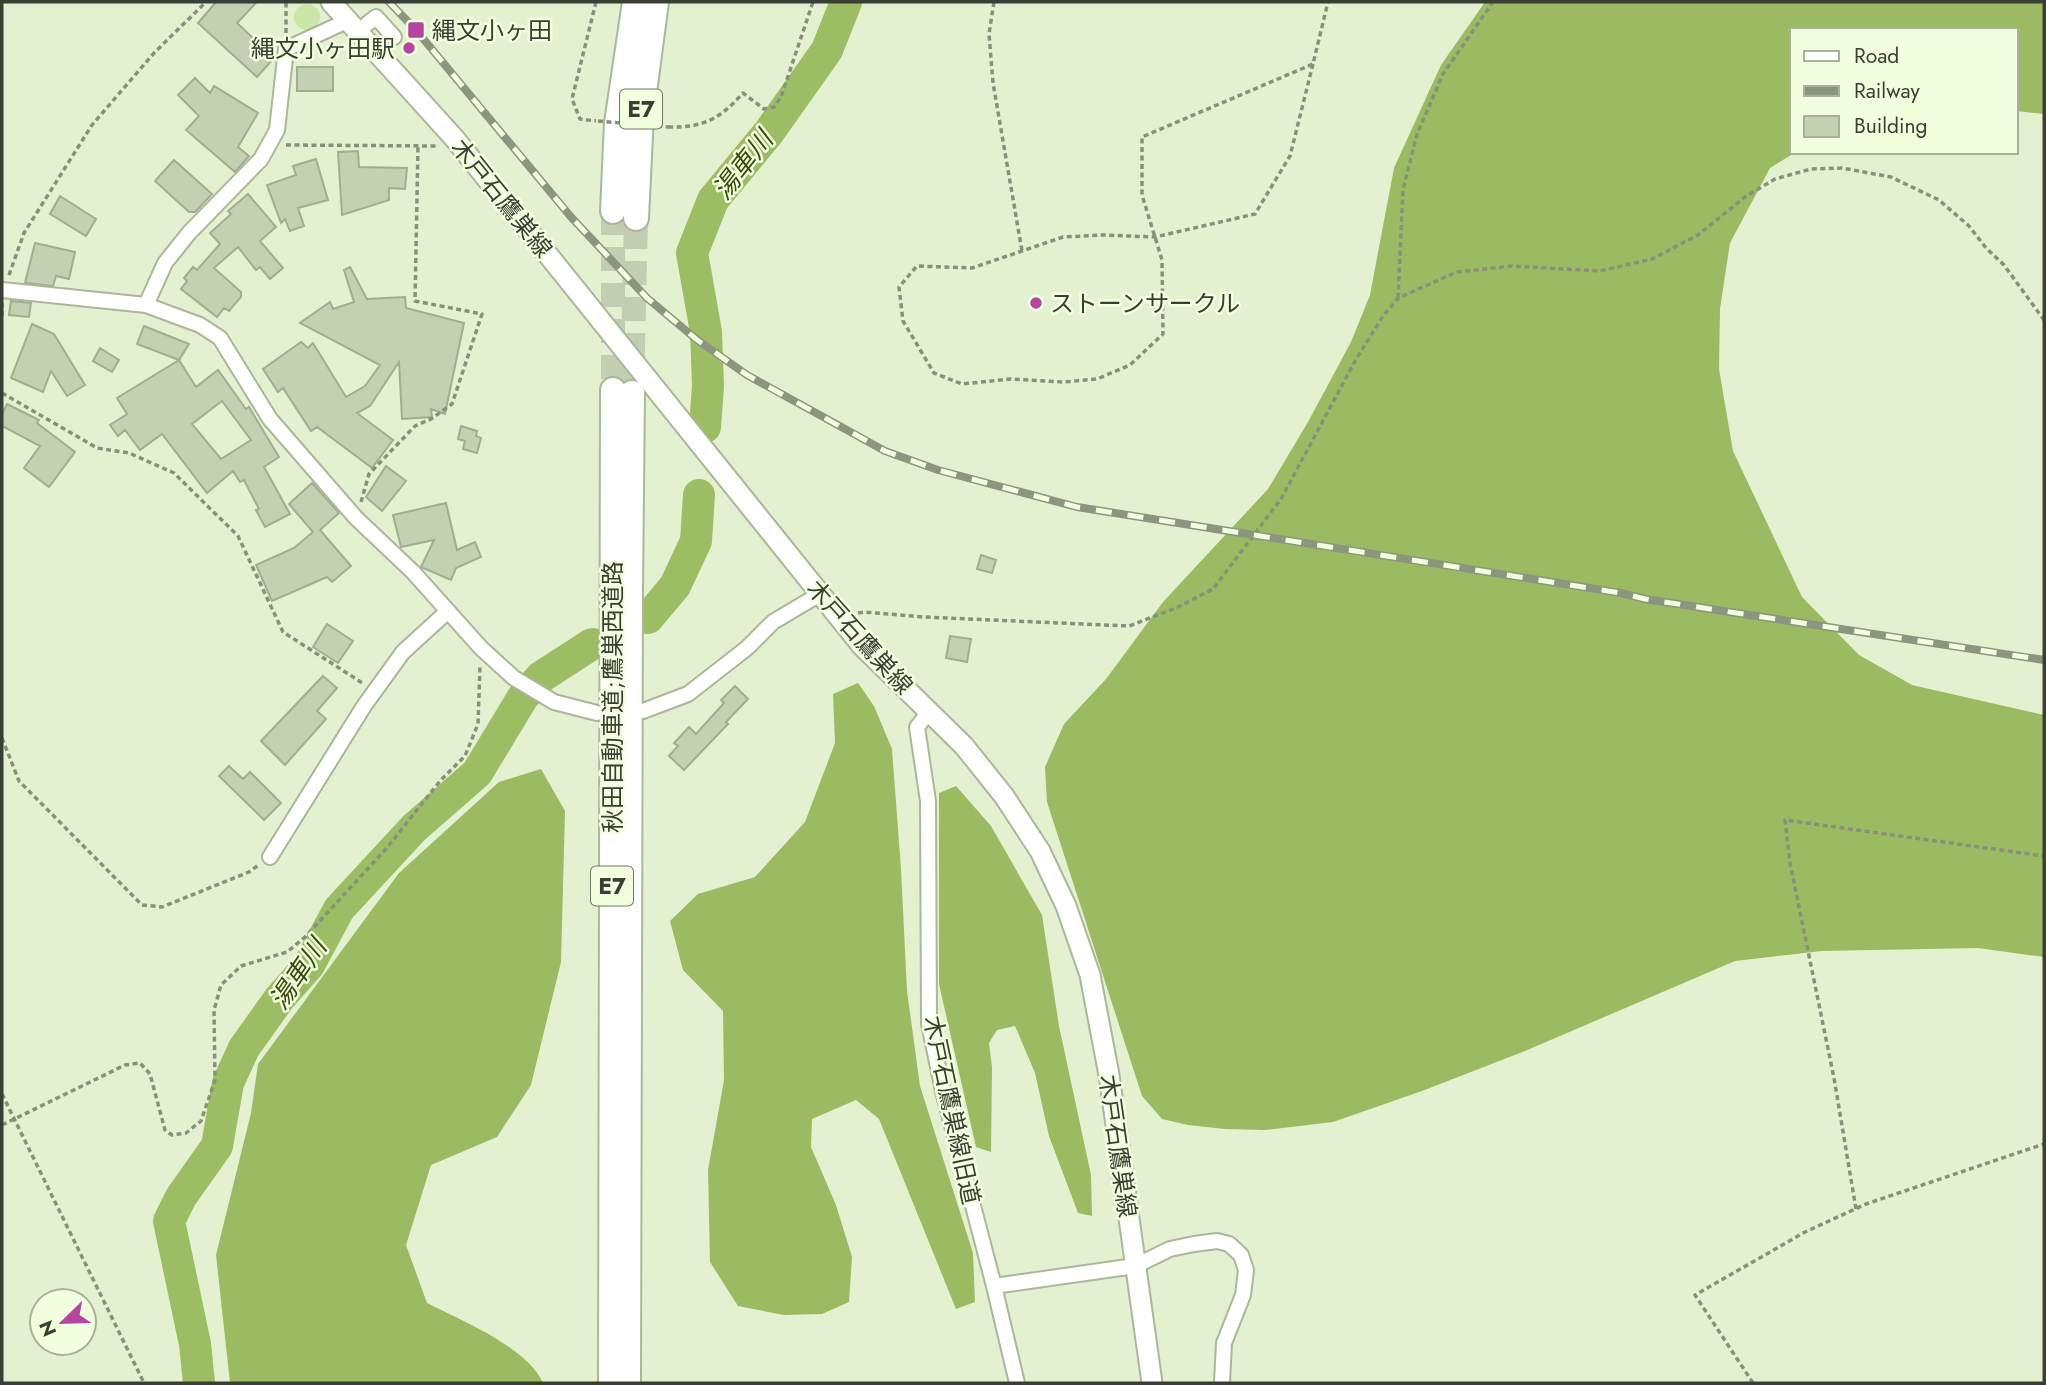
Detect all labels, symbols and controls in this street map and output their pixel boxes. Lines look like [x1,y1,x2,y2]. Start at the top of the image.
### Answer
place label: 縄文小ヶ田 [432,13,552,48]
marker: 縄文小ヶ田 [406,20,426,40]
legend [1790,28,2018,154]
place label: 縄文小ヶ田駅 [251,31,395,66]
marker: 縄文小ヶ田駅 [401,40,417,56]
text: Road [1854,41,1899,71]
text: Railway [1854,76,1920,106]
road number: E7 [620,90,662,128]
text: Building [1854,111,1927,141]
water label: 湯車川 [704,120,784,207]
street label: 木戸石鷹巣線 [443,131,561,265]
place label: ストーンサークル [1050,286,1240,321]
marker: ストーンサークル [1028,295,1044,311]
street label: 秋田自動車道;鷹巣西道路 [595,561,630,833]
street label: 木戸石鷹巣線 [799,572,921,702]
road number: E7 [591,866,633,906]
water label: 湯車川 [260,929,337,1017]
street label: 木戸石鷹巣線旧道 [915,1012,989,1208]
street label: 木戸石鷹巣線 [1091,1072,1145,1220]
north arrow [28,1287,98,1357]
text: N [32,1316,63,1341]

